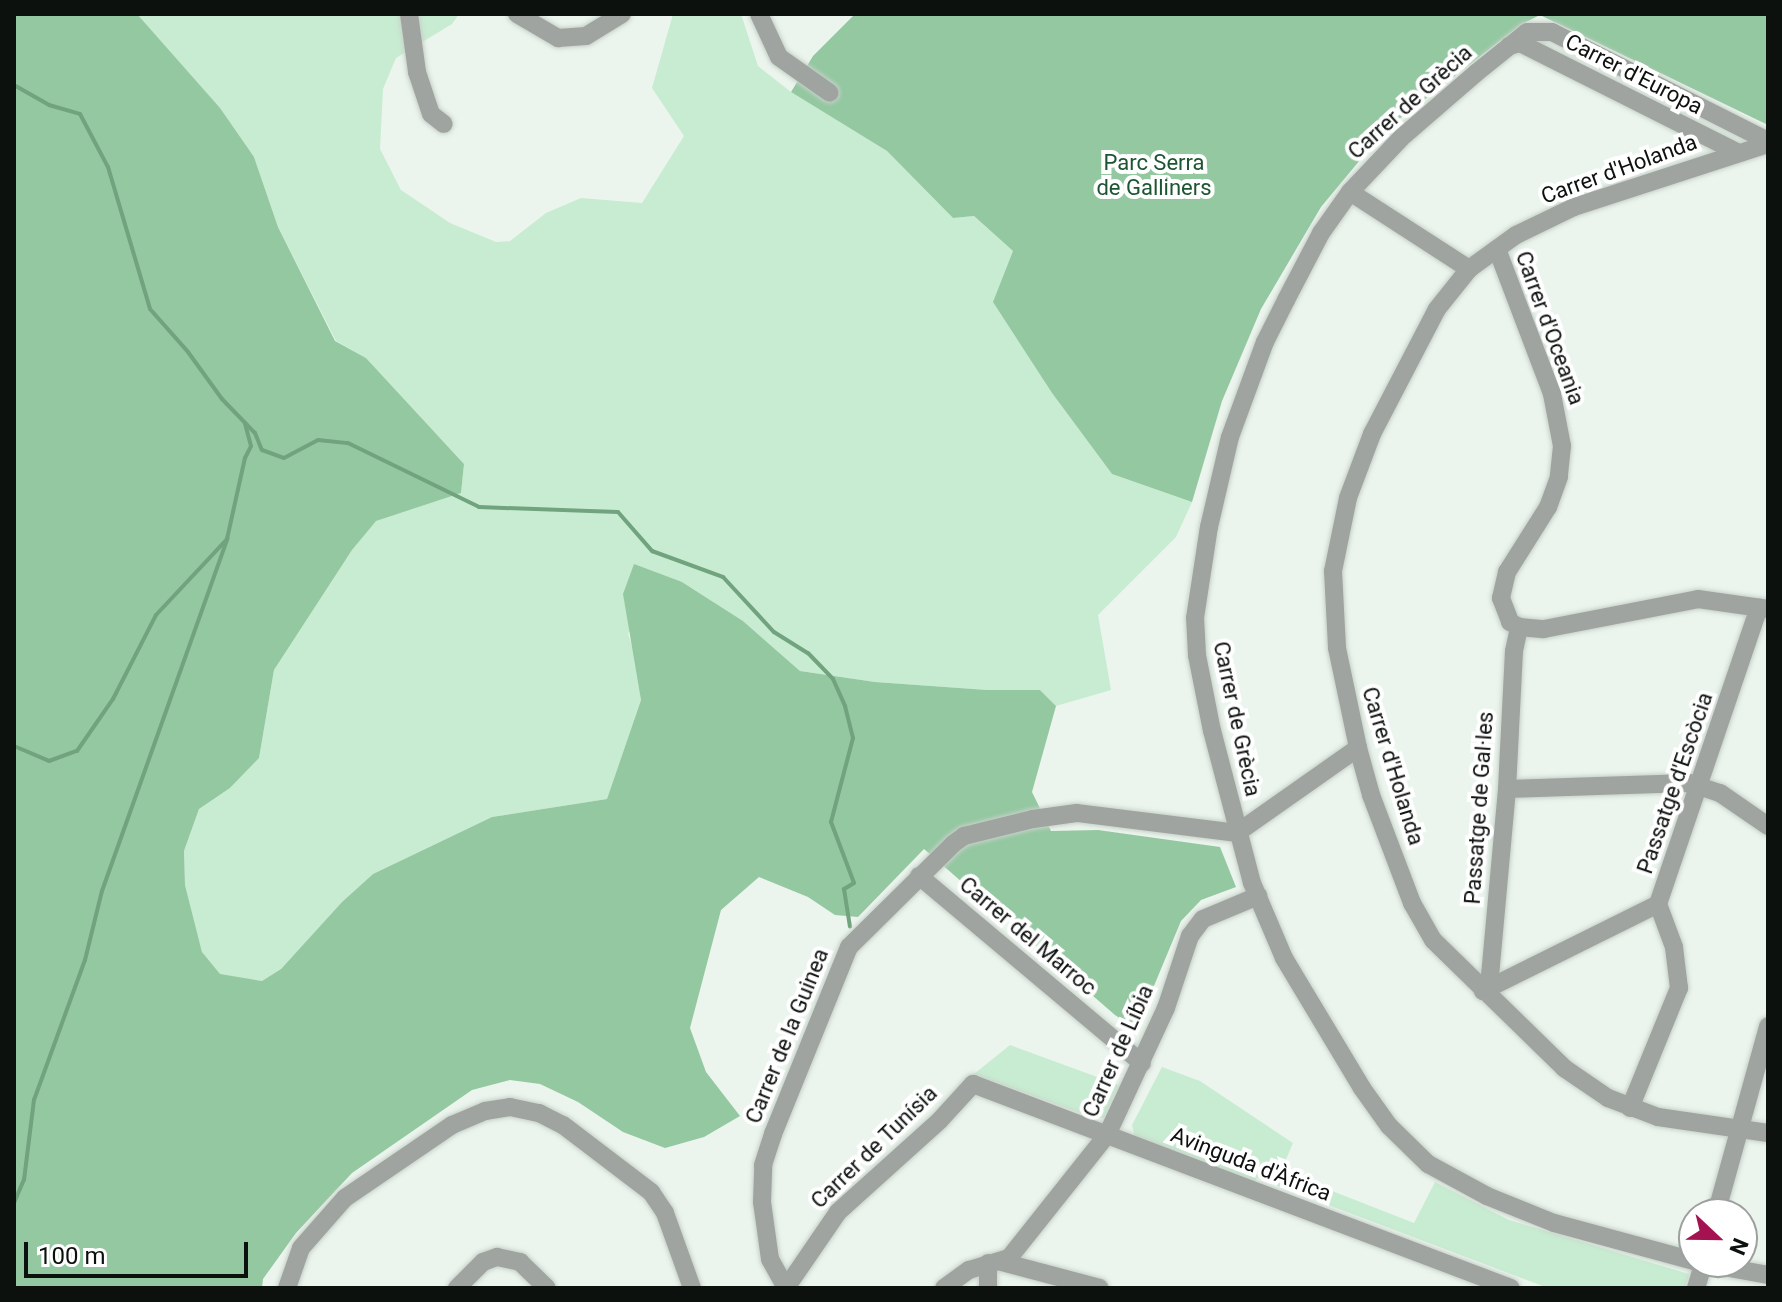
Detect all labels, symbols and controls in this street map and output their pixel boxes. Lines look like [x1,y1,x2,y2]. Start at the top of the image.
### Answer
street label: Carrer d'Europa [1561,28,1707,120]
street label: Carrer de Grècia [1343,39,1477,165]
street label: Carrer d'Holanda [1537,129,1701,209]
park label: Parc Serra de Galliners [1096,149,1212,200]
street label: Carrer d'Oceania [1510,248,1590,408]
street label: Carrer de Grècia [1208,639,1266,799]
street label: Carrer d'Holanda [1356,684,1430,848]
street label: Passatge d'Escòcia [1632,689,1718,877]
street label: Passatge de Gal·les [1459,711,1499,905]
street label: Carrer del Marroc [954,871,1102,1001]
street label: Carrer de la Guinea [740,945,834,1127]
street label: Carrer de Líbia [1077,981,1159,1121]
street label: Carrer de Tunísia [805,1080,943,1214]
street label: Avinguda d'Àfrica [1167,1121,1335,1207]
north arrow [1678,1198,1758,1278]
scale bar [28,1226,252,1276]
text: N [1724,1235,1753,1258]
text: 100 m [38,1242,105,1270]

